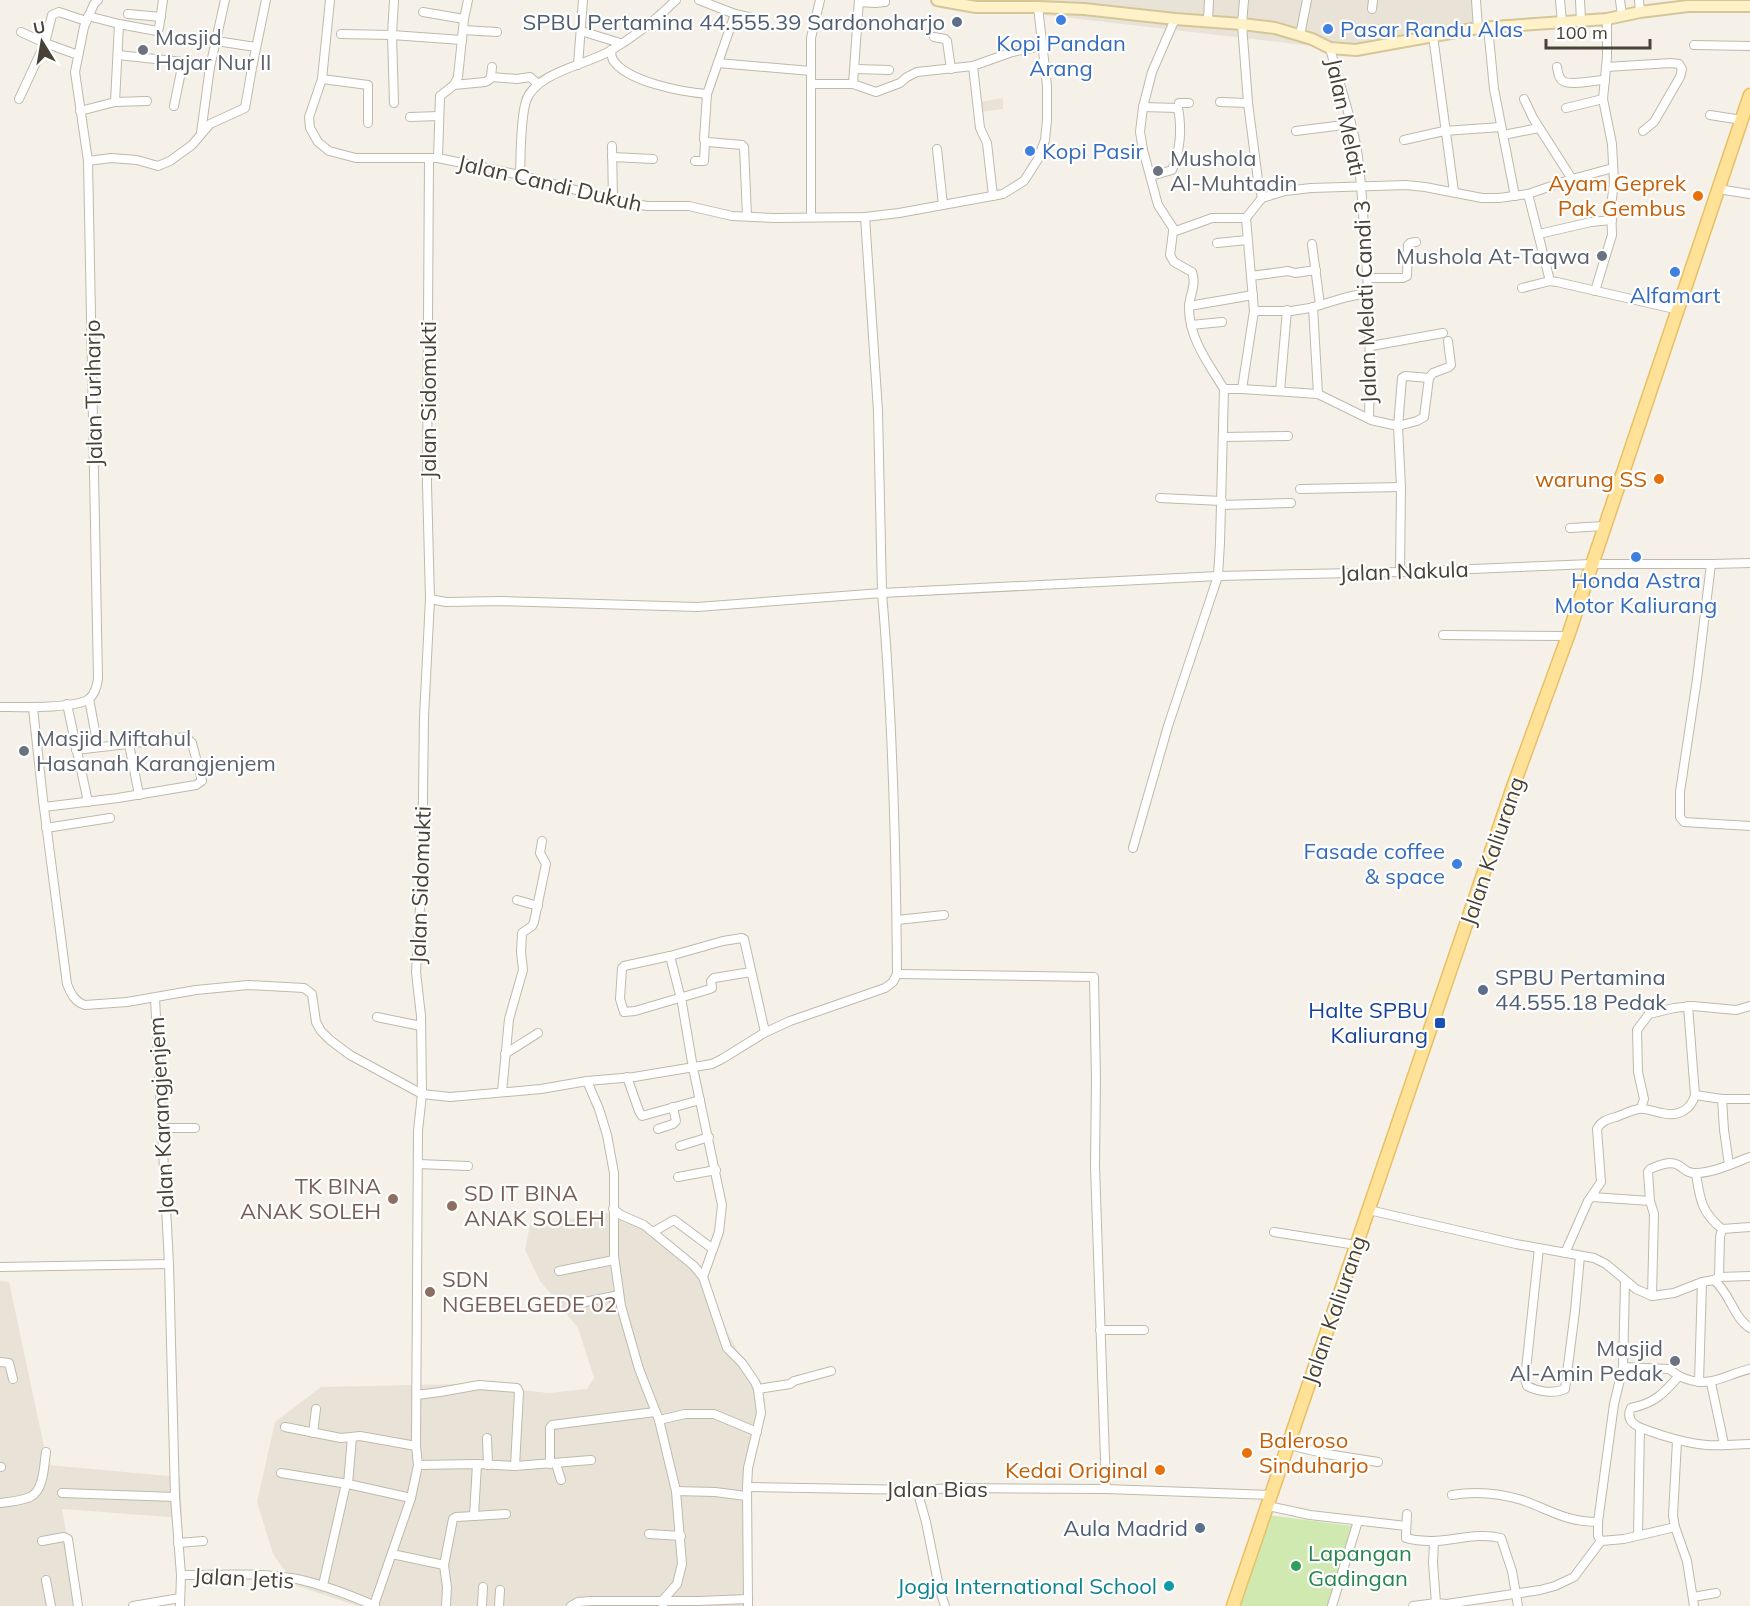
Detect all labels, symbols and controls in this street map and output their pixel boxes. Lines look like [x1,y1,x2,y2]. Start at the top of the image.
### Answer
place label: SPBU Pertamina 44.555.39 Sardonoharjo [523,8,945,36]
north arrow [12,12,72,72]
scale bar [1546,12,1650,50]
marker: Kopi Pandan Arang [1054,13,1068,27]
marker: SPBU Pertamina 44.555.39 Sardonoharjo [950,15,964,29]
place label: Pasar Randu Alas [1340,15,1523,43]
text: U [31,16,47,38]
text: 100 m [1555,21,1608,44]
marker: Pasar Randu Alas [1321,22,1335,36]
place label: Masjid Hajar Nur II [155,23,271,76]
place label: Kopi Pandan Arang [996,29,1126,82]
marker: Masjid Hajar Nur II [136,43,150,57]
street label: Jalan Melati [1320,56,1372,178]
place label: Kopi Pasir [1042,137,1144,165]
marker: Kopi Pasir [1023,144,1037,158]
place label: Mushola Al-Muhtadin [1170,144,1298,197]
street label: Jalan Candi Dukuh [455,148,645,218]
marker: Mushola Al-Muhtadin [1151,164,1165,178]
place label: Ayam Geprek Pak Gembus [1548,169,1687,222]
marker: Ayam Geprek Pak Gembus [1691,189,1705,203]
street label: Jalan Melati Candi 3 [1347,200,1383,404]
place label: Mushola At-Taqwa [1396,242,1590,270]
marker: Mushola At-Taqwa [1595,249,1609,263]
marker: Alfamart [1668,265,1682,279]
place label: Alfamart [1630,281,1721,309]
street label: Jalan Turiharjo [78,319,108,467]
street label: Jalan Sidomukti [414,321,442,479]
place label: warung SS [1535,465,1647,493]
marker: warung SS [1652,472,1666,486]
marker: Honda Astra Motor Kaliurang [1629,550,1643,564]
street label: Jalan Nakula [1339,555,1469,587]
place label: Honda Astra Motor Kaliurang [1555,566,1717,619]
place label: Masjid Miftahul Hasanah Karangjenjem [36,724,276,777]
marker: Masjid Miftahul Hasanah Karangjenjem [17,744,31,758]
street label: Jalan Kaliurang [1454,773,1530,929]
street label: Jalan Sidomukti [403,805,437,965]
place label: Fasade coffee & space [1304,837,1445,890]
marker: Fasade coffee & space [1450,857,1464,871]
place label: SPBU Pertamina 44.555.18 Pedak [1495,963,1667,1016]
marker: SPBU Pertamina 44.555.18 Pedak [1476,983,1490,997]
place label: Halte SPBU Kaliurang [1308,996,1428,1049]
street label: Jalan Karangjenjem [142,1016,180,1216]
marker: Halte SPBU Kaliurang [1433,1016,1447,1030]
place label: TK BINA ANAK SOLEH [240,1172,381,1225]
place label: SD IT BINA ANAK SOLEH [464,1179,605,1232]
marker: TK BINA ANAK SOLEH [386,1192,400,1206]
marker: SD IT BINA ANAK SOLEH [445,1199,459,1213]
street label: Jalan Kaliurang [1296,1232,1372,1388]
place label: SDN NGEBELGEDE 02 [442,1265,617,1318]
marker: SDN NGEBELGEDE 02 [423,1285,437,1299]
place label: Masjid Al-Amin Pedak [1510,1334,1664,1387]
marker: Masjid Al-Amin Pedak [1668,1354,1682,1368]
place label: Baleroso Sinduharjo [1259,1426,1369,1479]
marker: Baleroso Sinduharjo [1240,1446,1254,1460]
place label: Kedai Original [1005,1456,1148,1484]
marker: Kedai Original [1153,1463,1167,1477]
street label: Jalan Bias [886,1475,988,1503]
place label: Aula Madrid [1063,1514,1188,1542]
marker: Aula Madrid [1193,1521,1207,1535]
place label: Lapangan Gadingan [1308,1539,1412,1592]
marker: Lapangan Gadingan [1289,1559,1303,1573]
street label: Jalan Jetis [193,1561,295,1595]
place label: Jogja International School [897,1572,1157,1600]
marker: Jogja International School [1162,1579,1176,1593]

